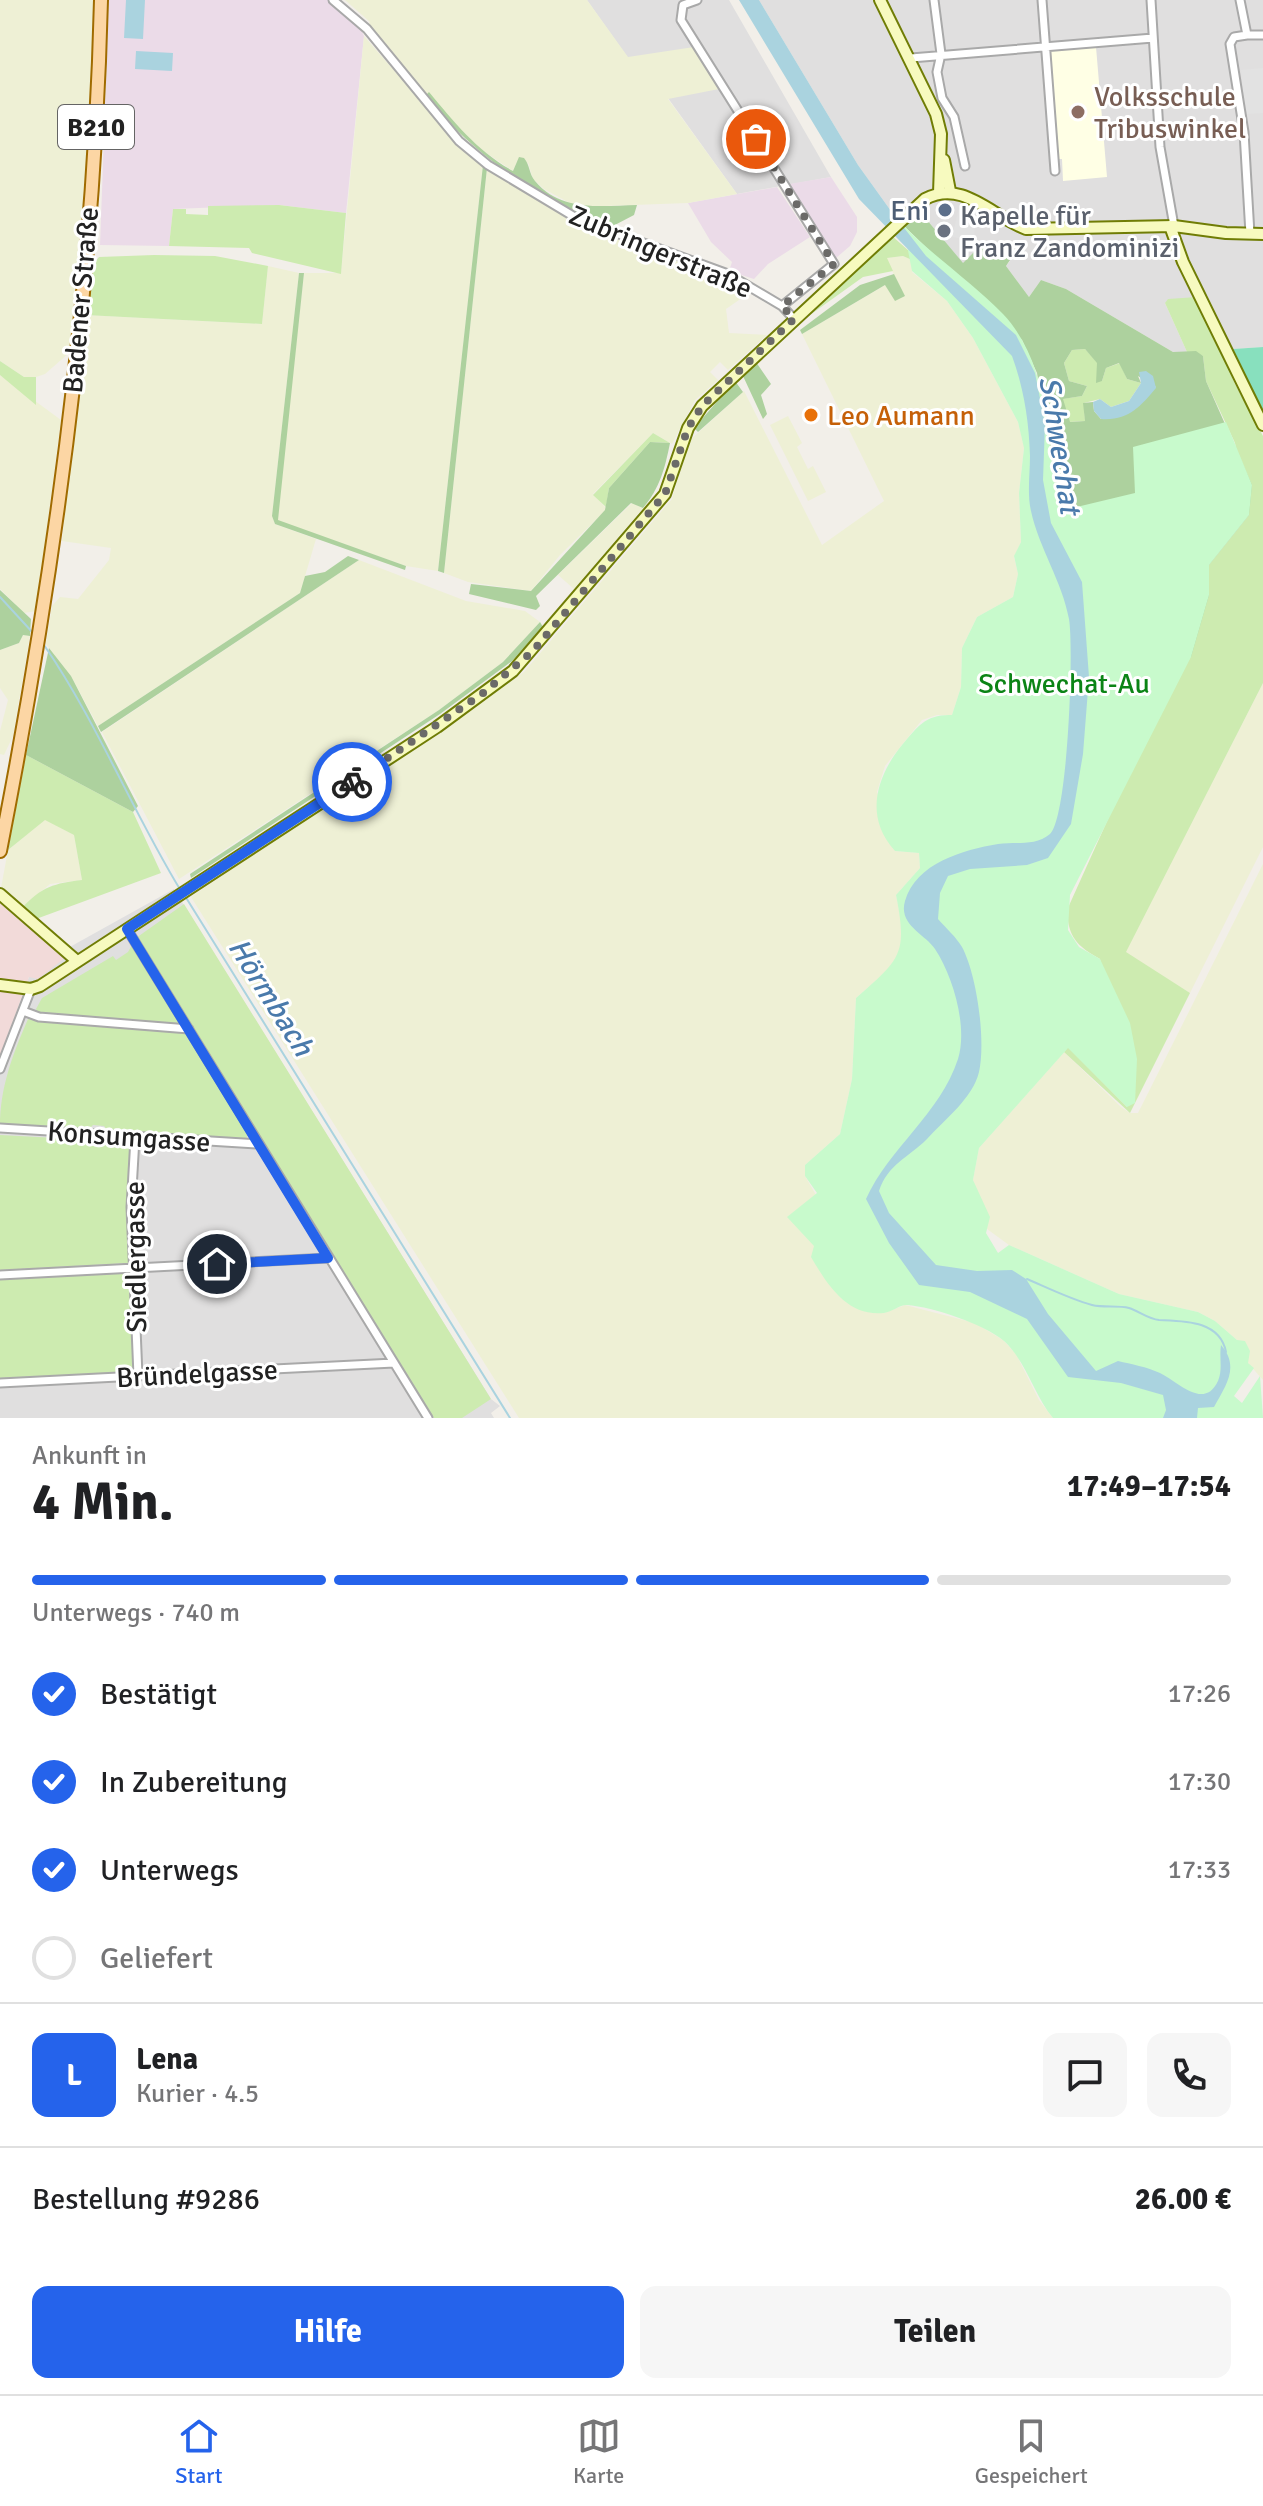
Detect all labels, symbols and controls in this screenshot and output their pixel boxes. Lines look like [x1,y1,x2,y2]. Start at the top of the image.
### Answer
place label: Volksschule Tribuswinkel [1094,80,1246,146]
marker: Volksschule Tribuswinkel [1069,103,1087,121]
road number: B210 [58,105,134,149]
pin [722,105,790,173]
icon: bag [734,117,778,161]
place label: Eni [890,194,929,228]
street label: Zubringerstraße [564,198,757,306]
place label: Kapelle für Franz Zandominizi [960,199,1179,265]
marker: Eni [936,201,954,219]
street label: Badener Straße [56,206,106,395]
marker: Kapelle für Franz Zandominizi [935,222,953,240]
water label: Schwechat [1030,374,1089,520]
place label: Leo Aumann [827,399,975,433]
marker: Leo Aumann [802,406,820,424]
park label: Schwechat-Au [978,667,1150,701]
courier [312,742,392,822]
icon: bike [330,760,374,804]
water label: Hörmbach [220,931,322,1064]
street label: Konsumgasse [46,1114,212,1160]
street label: Siedlergasse [118,1181,154,1333]
pin [183,1230,251,1298]
icon: home [195,1242,239,1286]
street label: Bründelgasse [115,1353,279,1395]
text: Ankunft in [32,1440,147,1472]
text: 17:49–17:54 [1067,1468,1231,1505]
text: 4 Min. [32,1470,174,1534]
text: Unterwegs · 740 m [32,1597,240,1629]
icon: check [32,1672,76,1716]
text: Bestätigt [100,1676,217,1713]
text: 17:26 [1168,1678,1231,1710]
icon: check [32,1760,76,1804]
text: In Zubereitung [100,1764,288,1801]
text: 17:30 [1168,1766,1231,1798]
icon: check [32,1848,76,1892]
text: Unterwegs [100,1852,239,1889]
text: 17:33 [1168,1854,1231,1886]
text: Geliefert [100,1940,213,1977]
button: chat [1043,2033,1127,2117]
button: phone [1147,2033,1231,2117]
text: Lena [136,2041,198,2078]
text: L [66,2057,82,2094]
text: Kurier · 4.5 [136,2078,259,2110]
text: Bestellung #9286 [32,2181,260,2218]
text: 26.00 € [1135,2181,1231,2218]
button: Hilfe [32,2286,624,2378]
button: Teilen [640,2286,1231,2378]
tab: Start [175,2414,223,2489]
tab: Karte [573,2414,624,2489]
tab: Gespeichert [975,2414,1088,2489]

